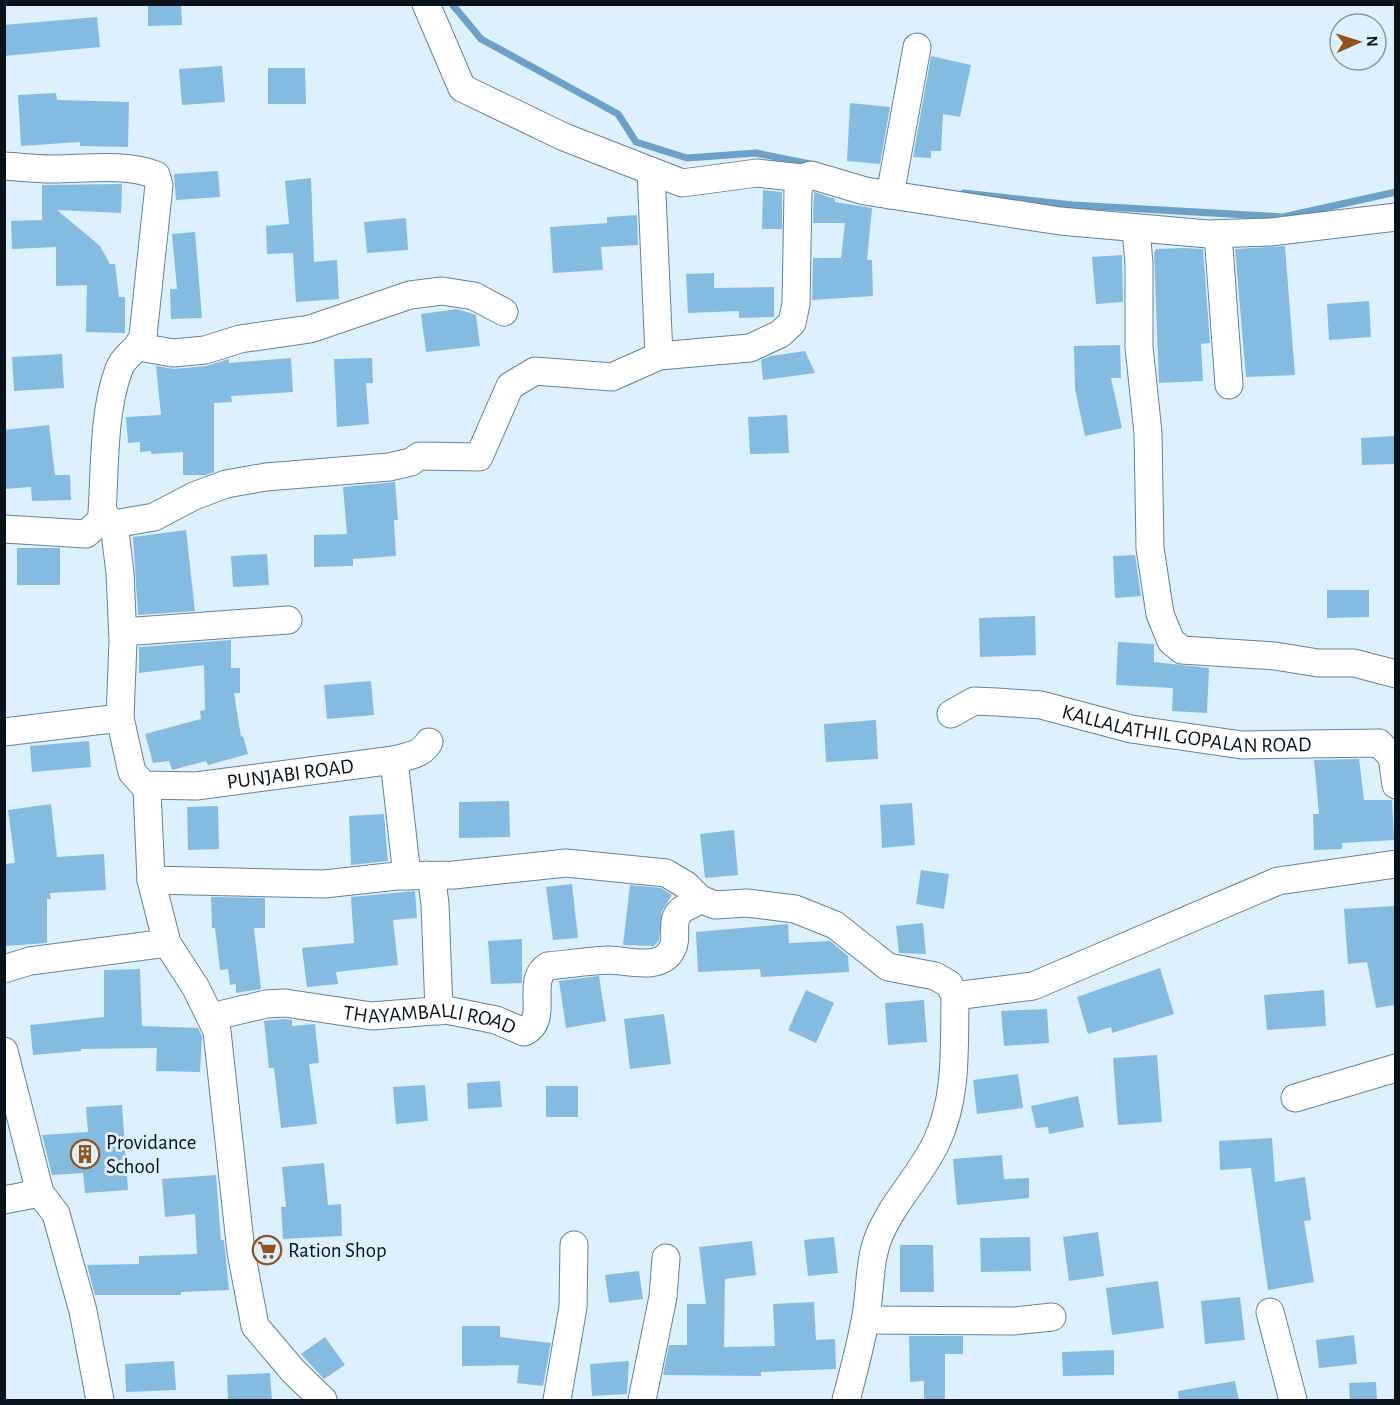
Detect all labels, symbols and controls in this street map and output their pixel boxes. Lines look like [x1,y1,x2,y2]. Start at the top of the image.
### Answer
north arrow [1328,12,1388,72]
text: N [1364,35,1380,47]
street label: KALLALATHIL GOPALAN ROAD [1060,701,1312,756]
street label: PUNJABI ROAD [226,755,355,793]
street label: THAYAMBALLI ROAD [342,1000,519,1038]
place label: Providance School [106,1132,196,1177]
building icon: Providance School [69,1138,101,1170]
supermarket icon: Ration Shop [251,1234,283,1266]
place label: Ration Shop [288,1240,387,1261]

